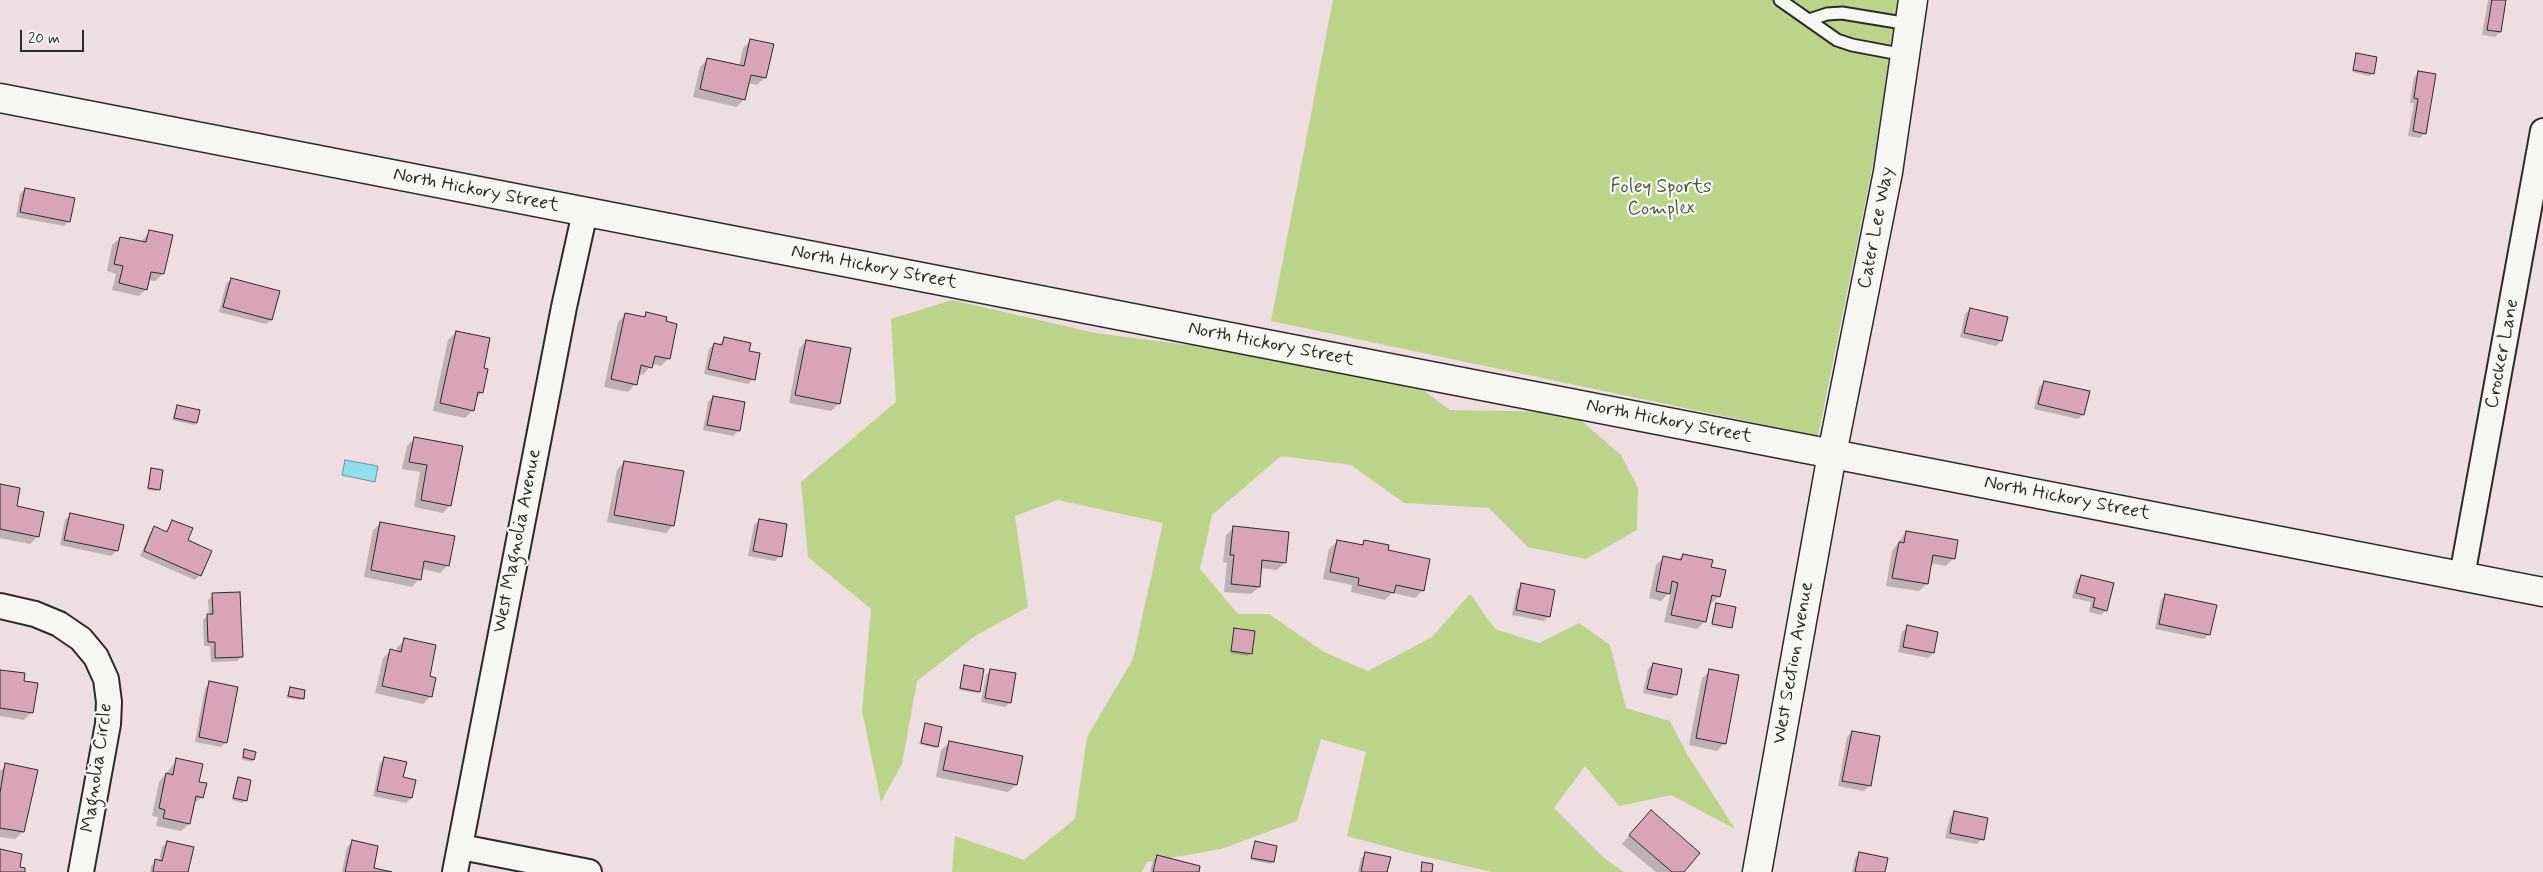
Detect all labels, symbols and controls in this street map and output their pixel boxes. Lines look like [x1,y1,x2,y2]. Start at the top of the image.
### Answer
scale bar [22,20,86,52]
text: 20 m [28,29,60,49]
street label: North Hickory Street [391,164,561,218]
street label: Cater Lee Way [1854,165,1900,291]
park label: Foley Sports Complex [1611,177,1711,221]
street label: North Hickory Street [789,241,959,295]
street label: Crocker Lane [2481,297,2525,411]
street label: North Hickory Street [1186,318,1356,372]
street label: North Hickory Street [1584,395,1754,449]
street label: West Magnolia Avenue [489,447,547,635]
street label: North Hickory Street [1982,472,2152,526]
street label: West Section Avenue [1769,580,1819,746]
street label: Magnolia Circle [78,702,118,834]

